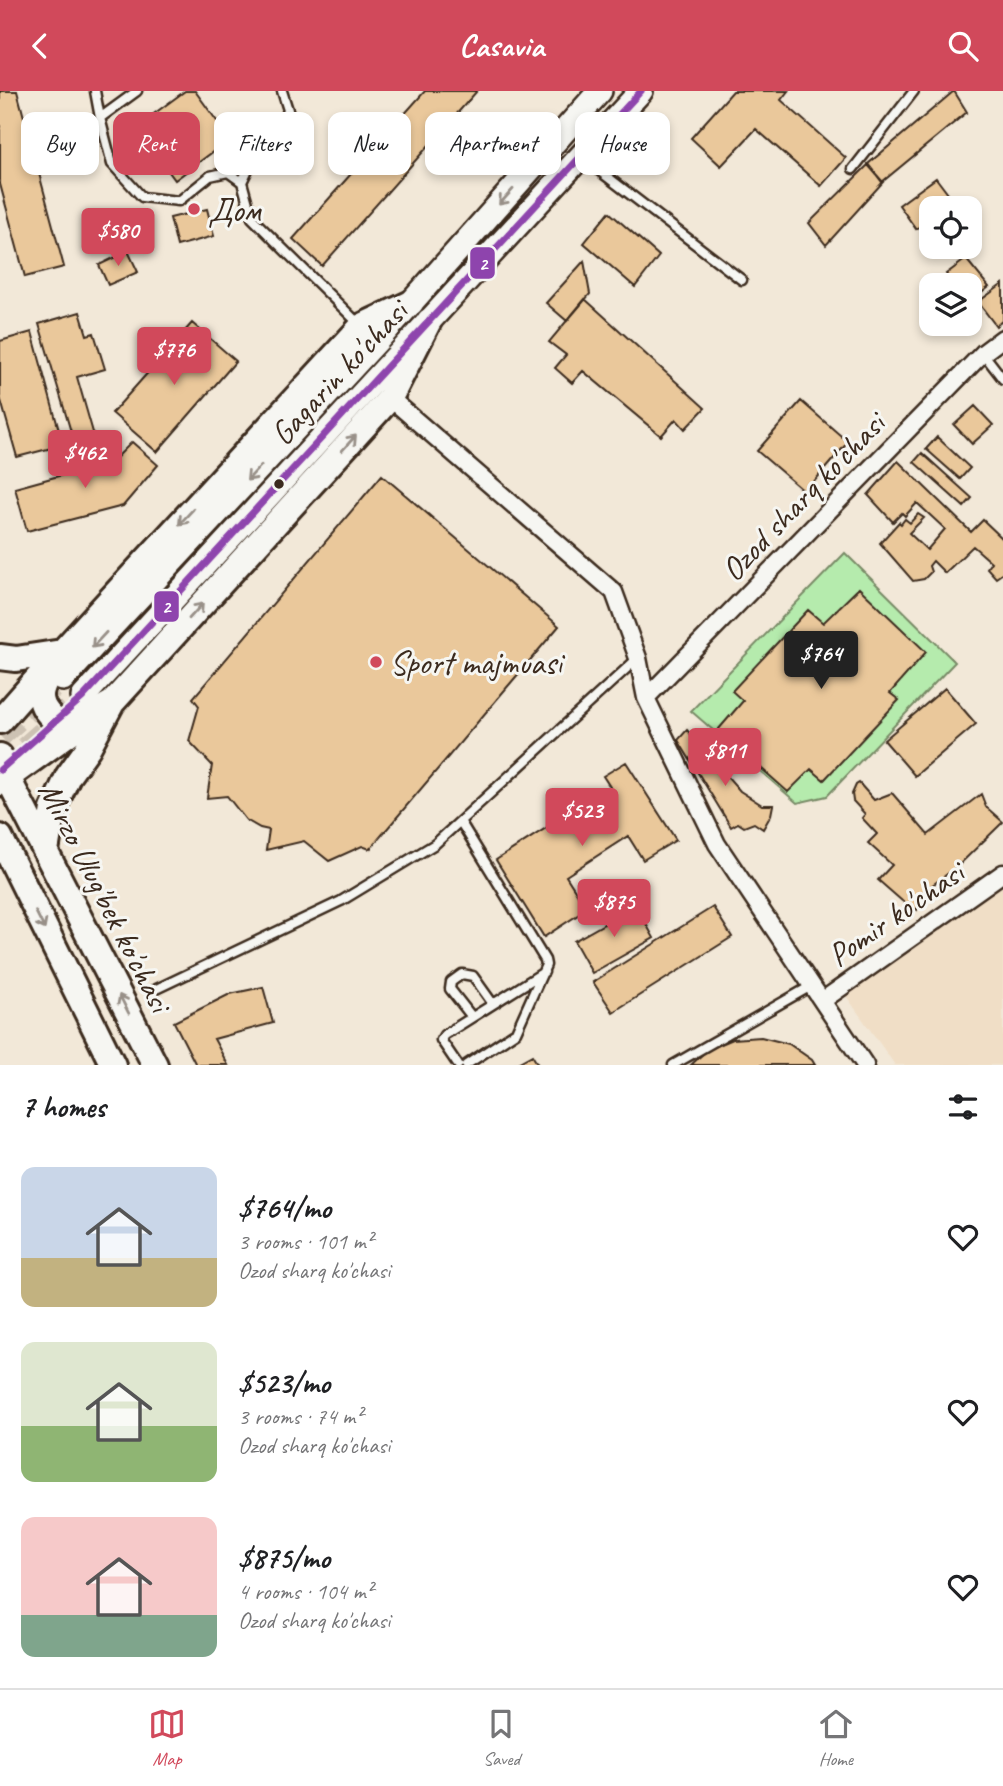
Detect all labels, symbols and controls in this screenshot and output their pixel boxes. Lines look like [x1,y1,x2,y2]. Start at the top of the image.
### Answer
text: Casavia [459,25,544,66]
icon: back [21,27,59,65]
icon: search [944,27,982,65]
chip: Buy [21,112,99,175]
chip: Rent [113,112,200,175]
chip: Filters [214,112,314,175]
chip: New [328,112,411,175]
chip: Apartment [425,112,561,175]
chip: House [575,112,670,175]
one-way arrow [498,187,514,205]
place label: Дом [208,189,263,231]
map controls [919,196,982,336]
button: locate [919,196,982,259]
marker: Дом [186,201,202,217]
pin: $580 [77,209,159,268]
text: $580 [97,216,139,245]
line badge: 2 [469,246,496,280]
text: 2 [479,252,490,276]
button: layers [919,273,982,336]
street label: Gagarin ko'chasi [261,289,419,454]
pin: $776 [133,327,215,387]
text: $776 [153,335,195,364]
street label: Ozod sharq ko'chasi [712,401,896,590]
pin: $462 [44,431,126,490]
one-way arrow [341,434,357,452]
text: $462 [64,438,106,467]
one-way arrow [245,464,262,481]
unlabelled marker [272,477,286,491]
one-way arrow [178,508,195,525]
line badge: 2 [153,590,180,623]
text: 2 [162,595,173,619]
one-way arrow [187,603,204,620]
one-way arrow [90,631,107,648]
pin: $764 [780,631,862,691]
text: $764 [800,639,842,668]
place label: Sport majmuasi [390,642,566,684]
marker: Sport majmuasi [368,654,384,670]
pin: $811 [684,729,766,788]
text: $811 [704,736,746,765]
street label: Mirzo Ulug'bek ko'chasi [29,774,183,1022]
pin: $523 [541,789,623,848]
text: $523 [561,796,603,825]
street label: Pomir ko'chasi [819,850,975,976]
pin: $875 [573,879,655,939]
text: $875 [594,887,634,916]
one-way arrow [34,909,48,930]
one-way arrow [116,994,130,1015]
text: 7 homes [21,1088,106,1126]
icon: filters [944,1088,982,1126]
text: $764/mo [238,1189,331,1227]
icon: home [77,1195,161,1279]
icon: heart [944,1218,982,1256]
text: 3 rooms · 101 m² [238,1227,373,1256]
text: Ozod sharq ko'chasi [238,1256,390,1285]
text: $523/mo [238,1364,330,1402]
icon: home [77,1370,161,1454]
icon: heart [944,1393,982,1431]
text: 3 rooms · 74 m² [238,1402,362,1431]
text: Ozod sharq ko'chasi [238,1431,390,1460]
text: $875/mo [238,1539,330,1577]
icon: home [77,1545,161,1629]
icon: heart [944,1568,982,1606]
text: 4 rooms · 104 m² [238,1577,373,1606]
text: Ozod sharq ko'chasi [238,1606,390,1635]
tab: Map [148,1705,186,1771]
tab: Saved [482,1705,520,1771]
tab: Home [817,1705,855,1771]

